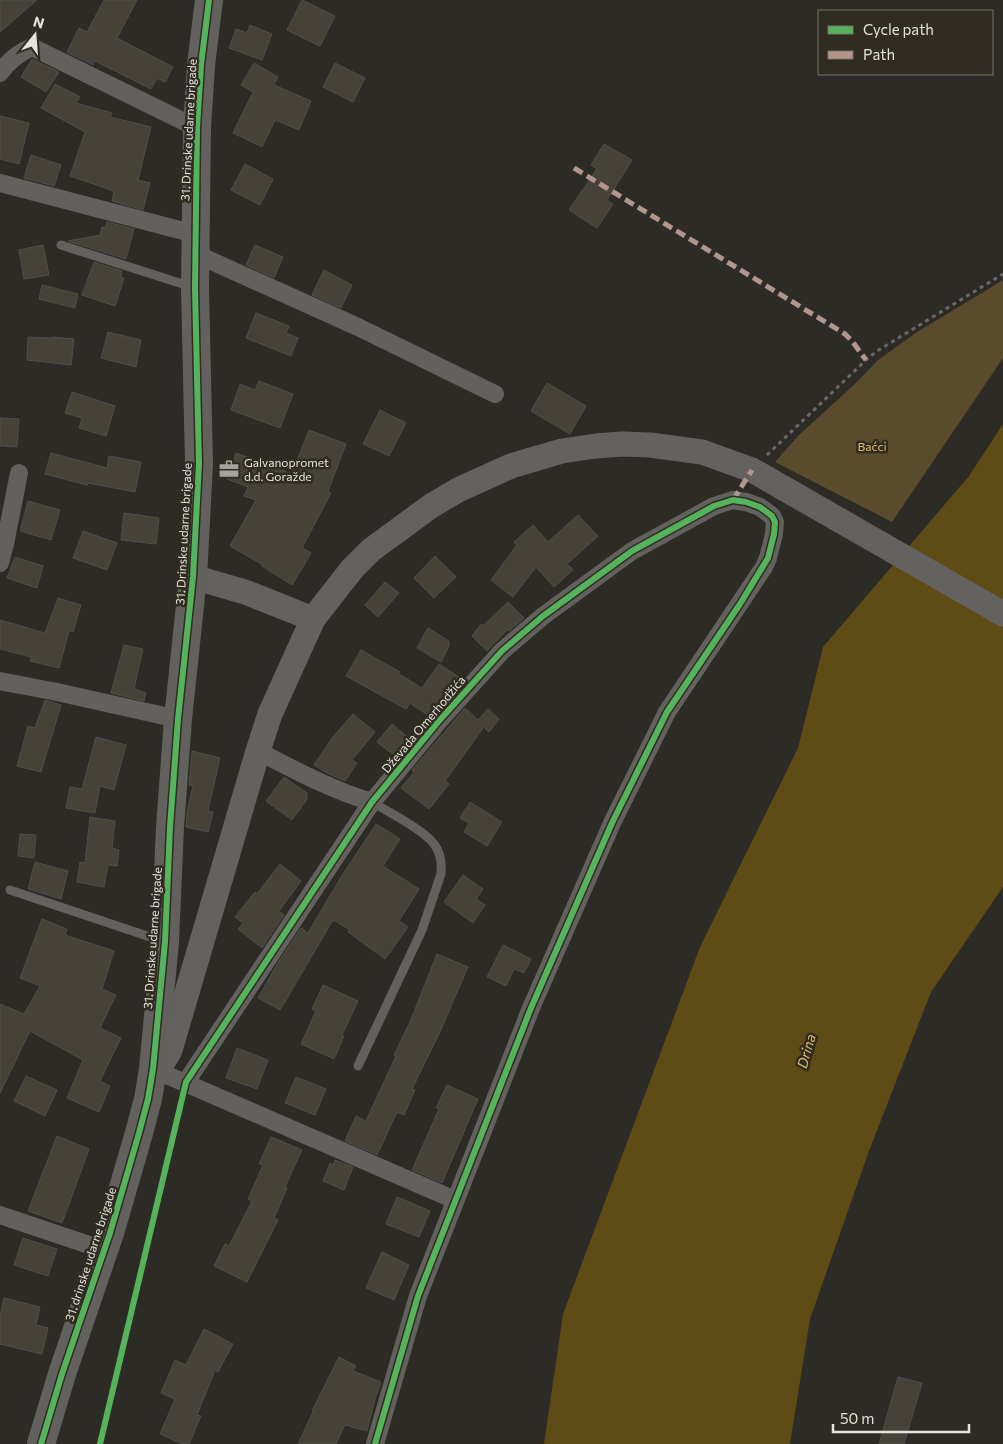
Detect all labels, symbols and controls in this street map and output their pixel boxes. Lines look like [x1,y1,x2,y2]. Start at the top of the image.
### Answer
north arrow [10,10,60,60]
legend [818,10,993,75]
text: N [31,12,46,32]
text: Cycle path [863,20,934,38]
text: Path [863,45,895,63]
street label: 31. Drinske udarne brigade [177,59,199,201]
park label: Baćci [858,439,886,453]
place label: Galvanopromet d.d. Goražde [244,455,329,483]
office icon: Galvanopromet d.d. Goražde [218,458,240,480]
street label: 31. Drinske udarne brigade [172,463,194,605]
street label: Dževada Omerhodžića [378,673,468,775]
street label: 31. Drinske udarne brigade [140,867,164,1009]
water label: Drina [793,1032,819,1070]
street label: 31. drinske udarne brigade [62,1185,118,1323]
scale bar [833,1402,969,1434]
text: 50 m [840,1409,874,1427]

